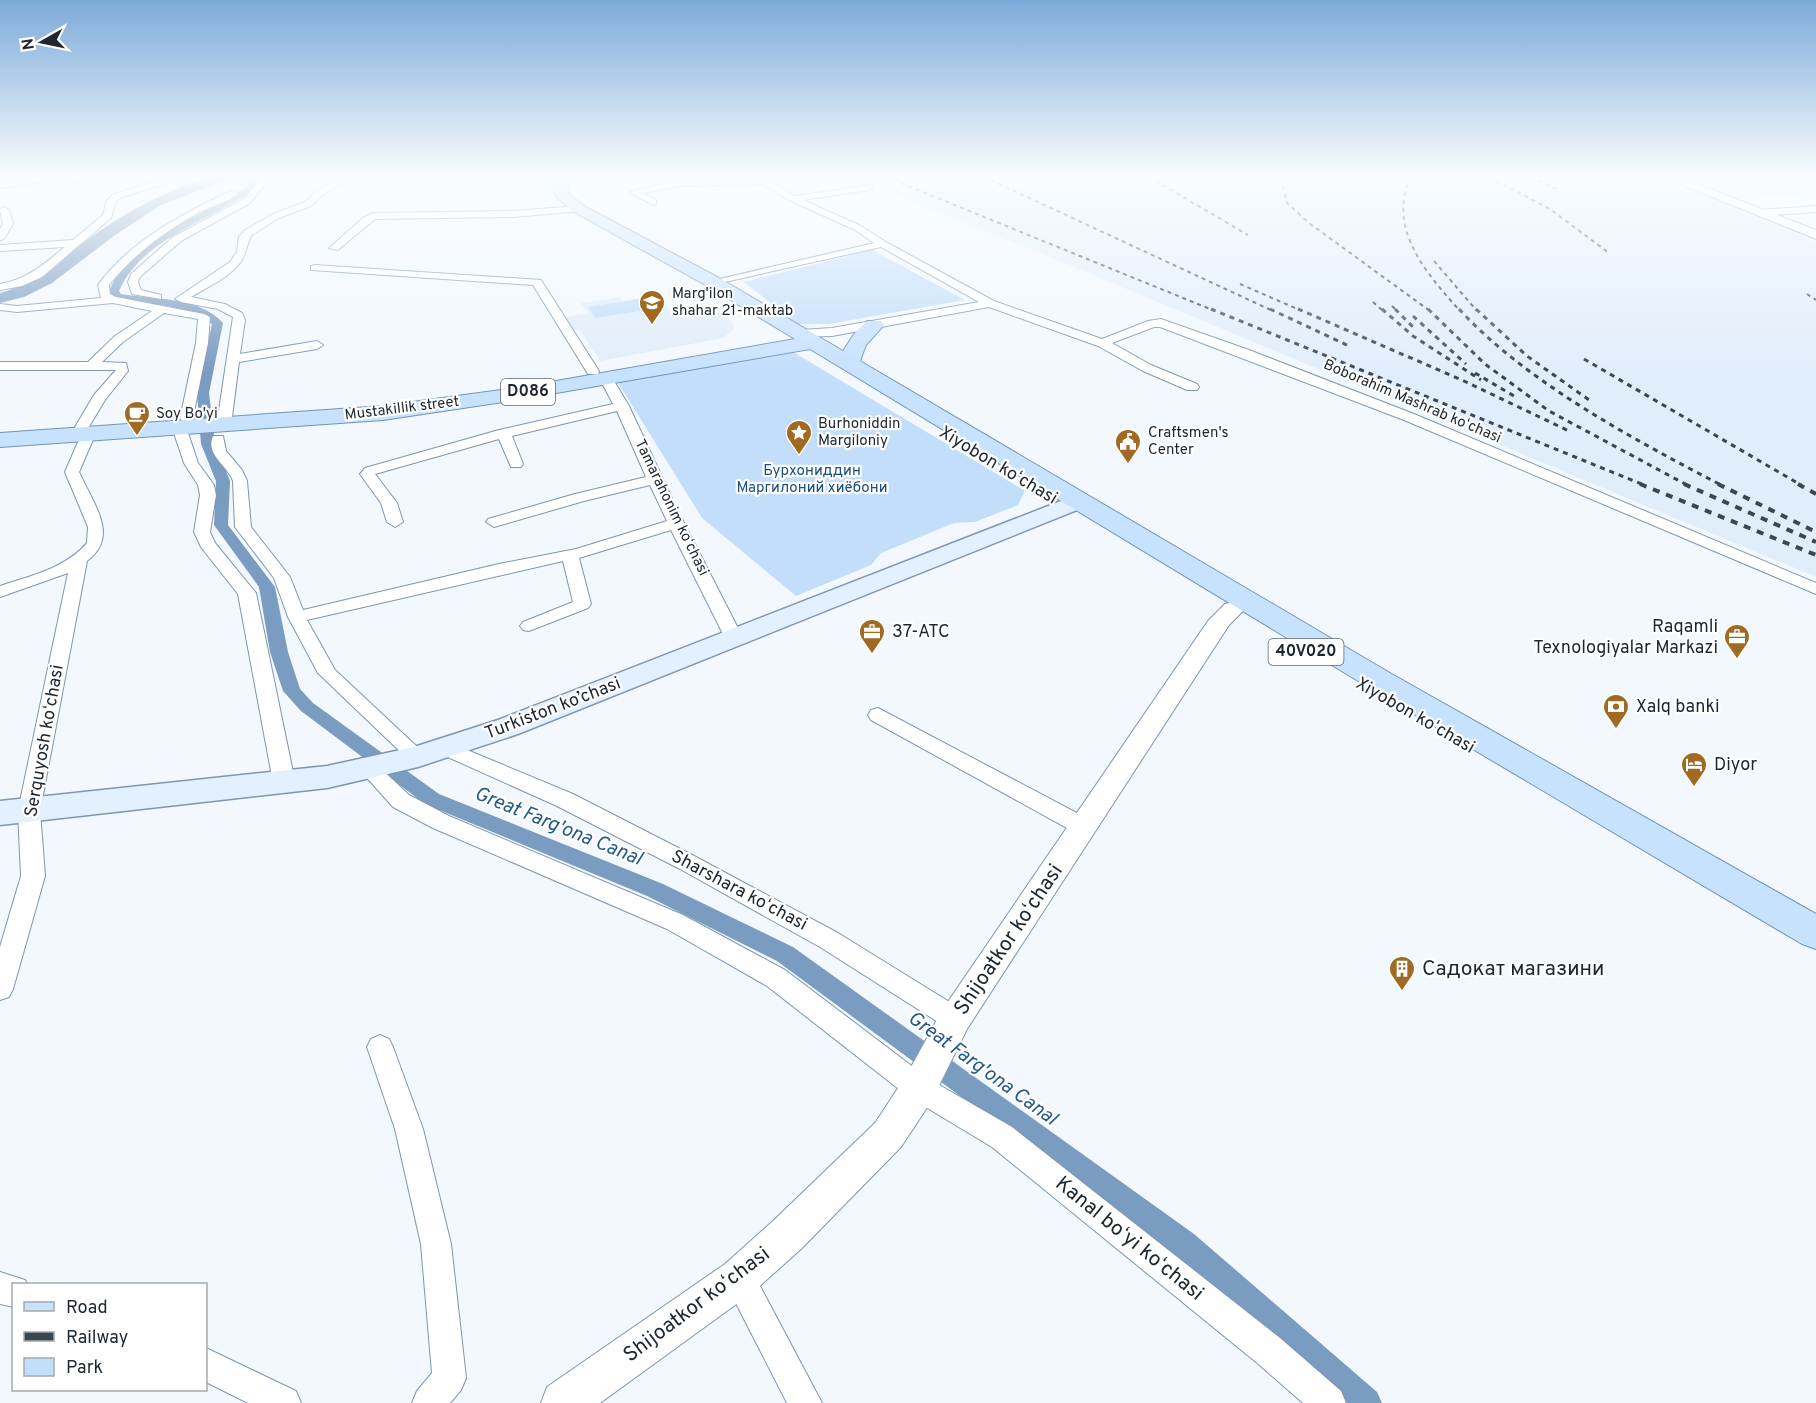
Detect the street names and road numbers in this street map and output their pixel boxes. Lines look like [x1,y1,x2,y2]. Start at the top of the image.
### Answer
street label: Boborahim Mashrab koʻchasi [1320,356,1504,448]
road number: D086 [501,379,555,405]
street label: Mustakillik street [344,393,460,425]
street label: Xiyobon koʻchasi [935,422,1061,510]
street label: Tamarahonim koʻchasi [630,437,712,579]
road number: 40V020 [1268,639,1344,665]
street label: Serquyosh koʻchasi [20,663,70,819]
street label: Turkiston ko’chasi [482,673,624,745]
street label: Xiyobon koʻchasi [1351,673,1479,759]
street label: Sharshara koʻchasi [667,845,811,937]
street label: Shijoatkor koʻchasi [948,859,1070,1021]
street label: Kanal boʻyi koʻchasi [1049,1171,1209,1307]
street label: Shijoatkor koʻchasi [618,1241,776,1369]

